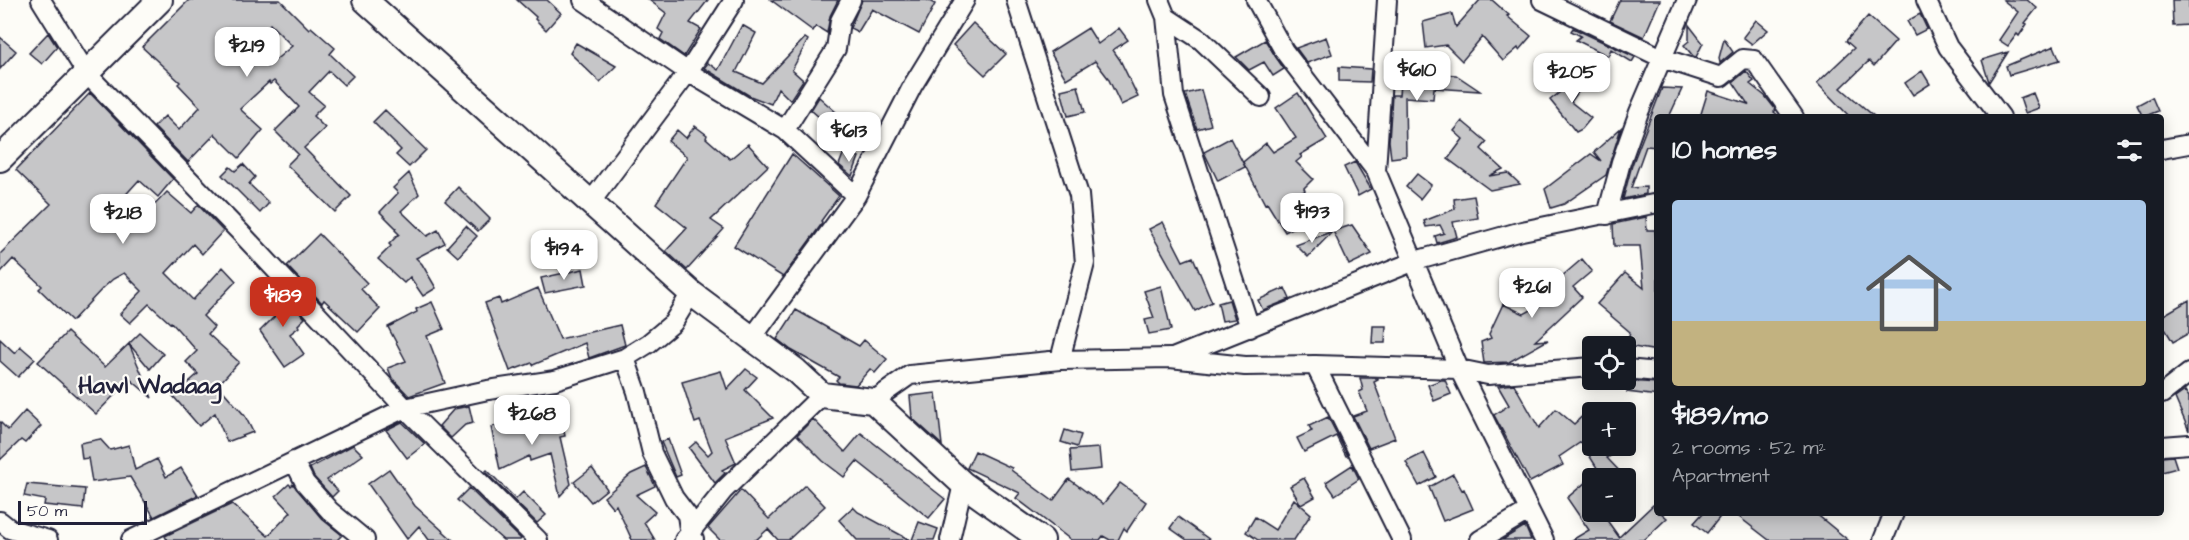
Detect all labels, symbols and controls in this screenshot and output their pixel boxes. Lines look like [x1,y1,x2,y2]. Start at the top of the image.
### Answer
pin: $219 [211,27,283,78]
text: $219 [229,32,265,60]
pin: $610 [1381,51,1453,102]
pin: $205 [1536,53,1608,104]
text: $610 [1398,56,1436,84]
text: $205 [1547,58,1597,86]
pin: $613 [813,112,885,163]
text: $613 [831,117,867,145]
text: 10 homes [1672,132,1777,168]
icon: filters [2113,134,2146,167]
pin: $193 [1276,193,1348,244]
pin: $218 [87,194,159,245]
text: $193 [1294,198,1330,226]
text: $218 [104,199,142,227]
pin: $194 [528,230,600,281]
text: $194 [545,235,583,263]
icon: home [1855,239,1963,347]
pin: $261 [1496,268,1568,319]
text: $261 [1513,273,1551,301]
pin: $189 [247,277,319,328]
text: $189 [264,282,302,310]
map controls [1582,336,1636,522]
button: locate [1582,336,1636,390]
district label: Hawl Wadaag [78,369,222,404]
pin: $268 [496,395,568,446]
text: $189/mo [1672,398,1768,434]
text: $268 [508,400,556,428]
button: + [1582,402,1636,456]
text: 2 rooms · 52 m² [1672,434,1826,462]
text: Apartment [1672,462,1770,490]
button: − [1582,468,1636,522]
scale bar [18,498,147,526]
text: 50 m [27,500,67,522]

